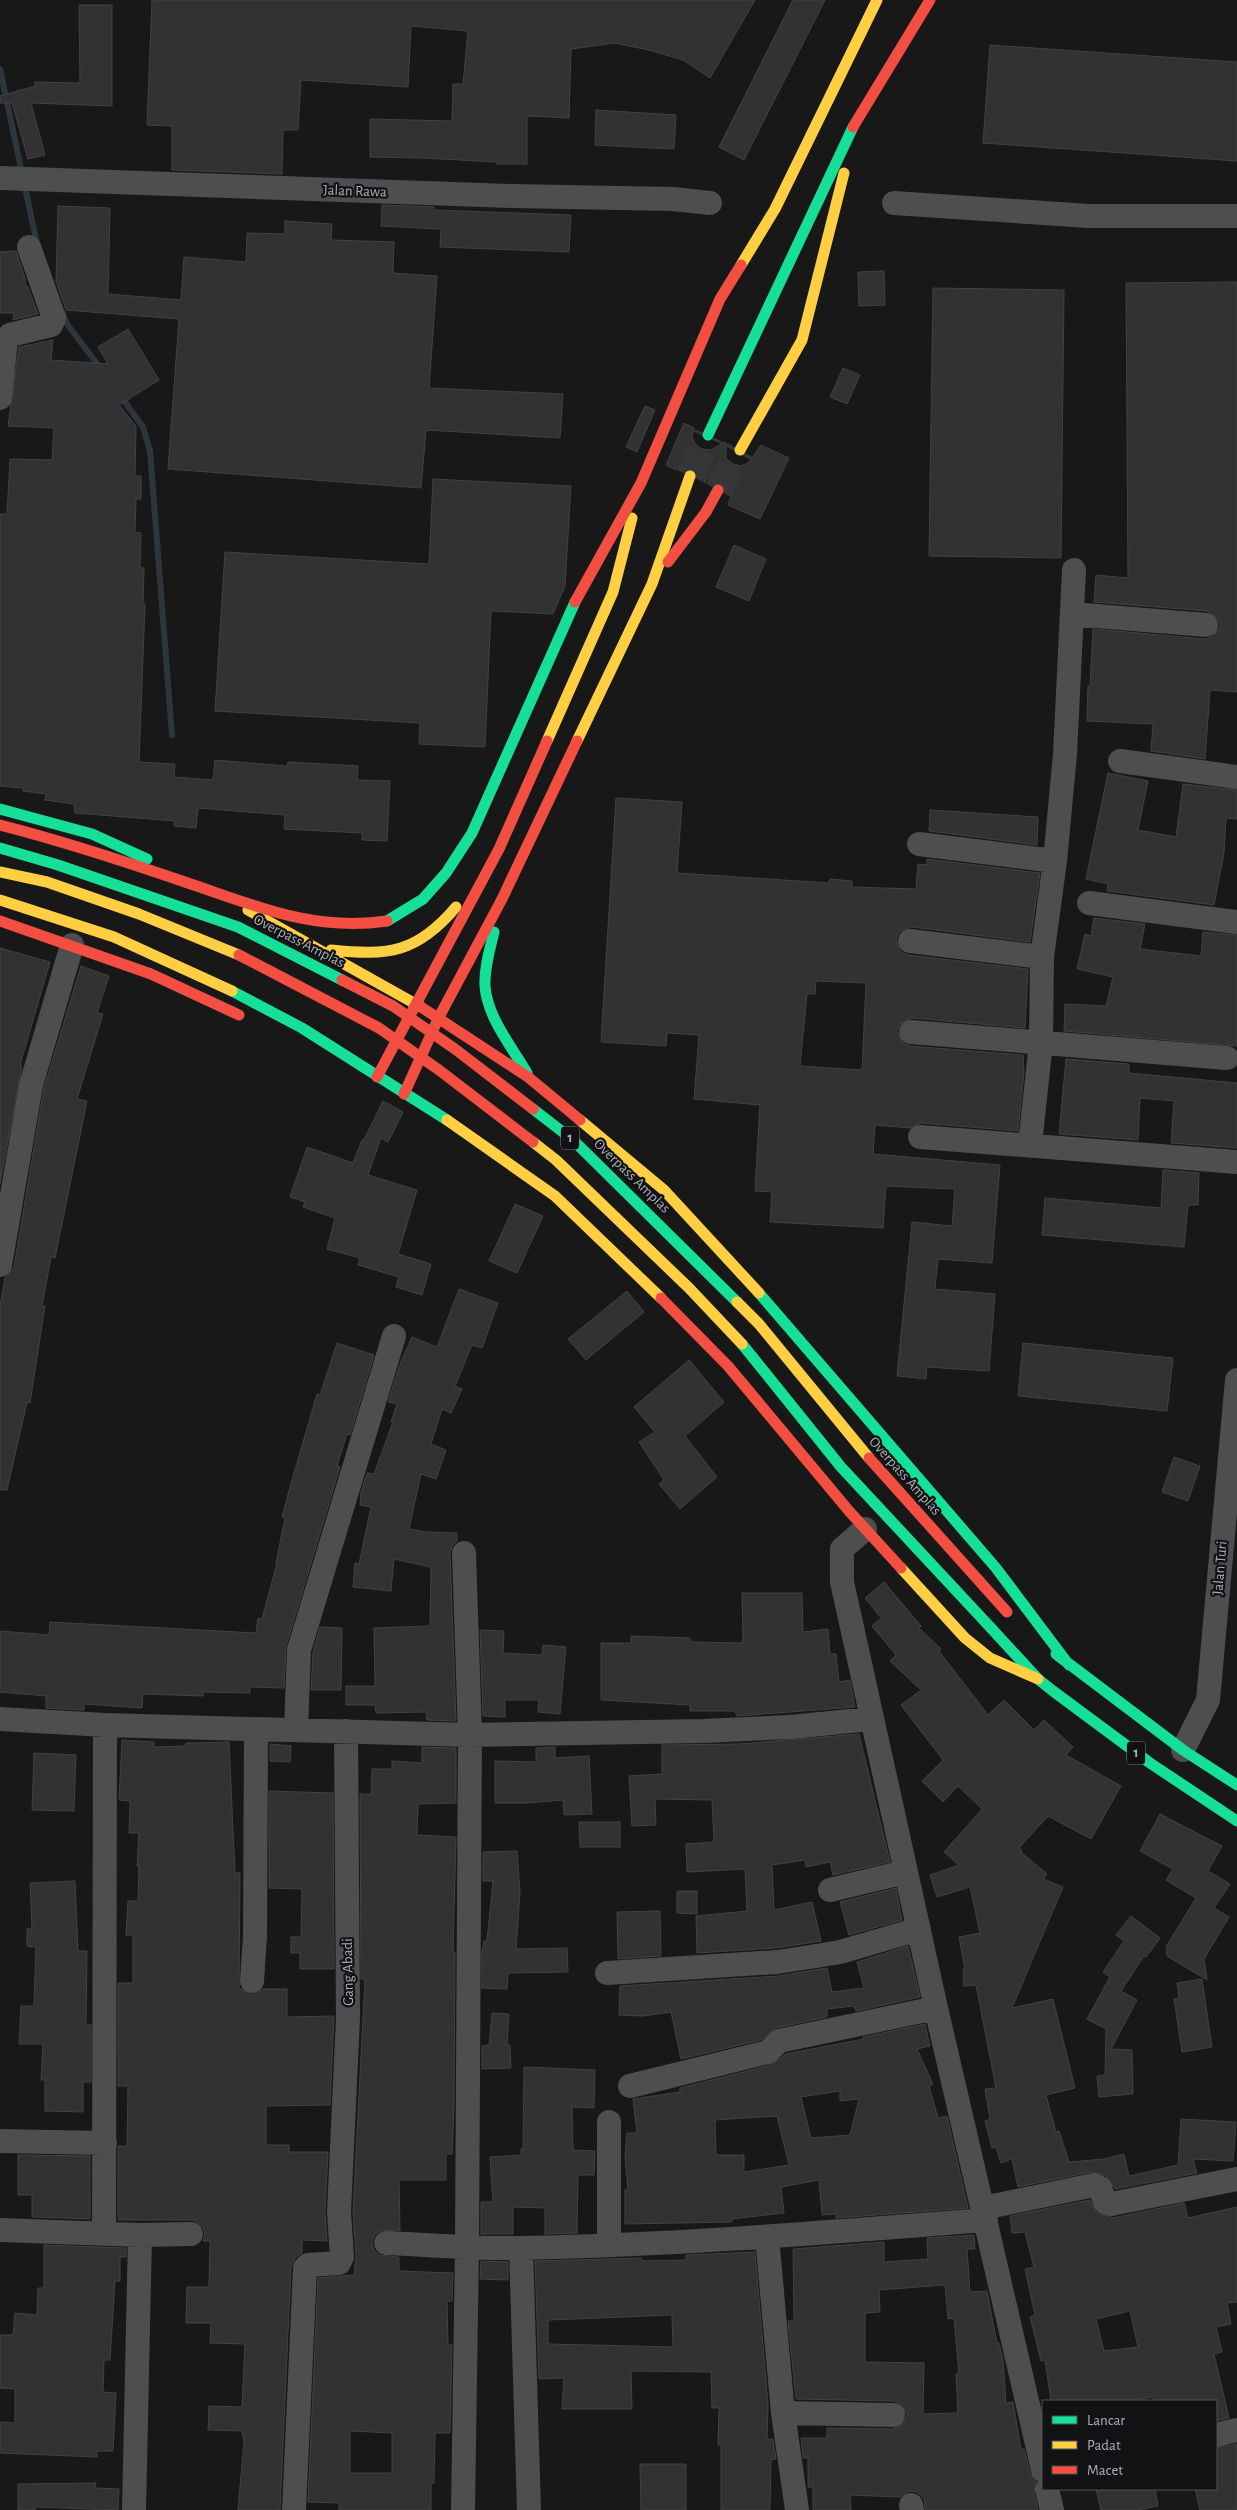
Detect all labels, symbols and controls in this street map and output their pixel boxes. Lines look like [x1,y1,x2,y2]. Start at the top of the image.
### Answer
street label: Jalan Rawa [323,182,387,200]
street label: Overpass Amplas [251,912,347,970]
road number: 1 [561,1126,579,1150]
street label: Overpass Amplas [591,1136,673,1216]
street label: Overpass Amplas [866,1434,944,1518]
street label: Jalan Turi [1210,1540,1230,1596]
road number: 1 [1127,1742,1145,1765]
street label: Gang Abadi [340,1938,356,2006]
legend [1042,2400,1217,2490]
text: Lancar [1087,2413,1125,2428]
text: Padat [1087,2438,1121,2453]
text: Macet [1087,2463,1123,2478]

